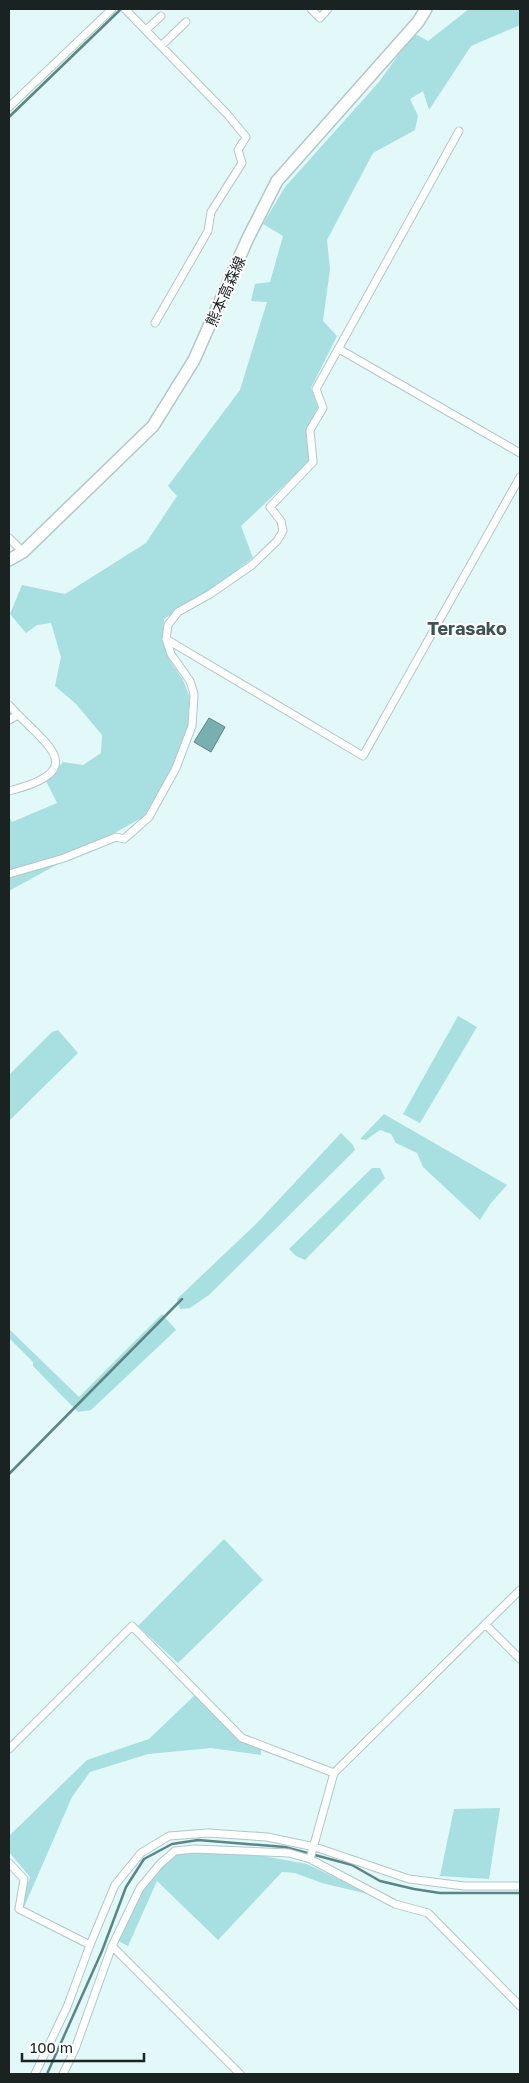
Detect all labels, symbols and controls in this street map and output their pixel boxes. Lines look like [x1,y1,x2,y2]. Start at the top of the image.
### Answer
street label: 熊本高森線 [202,253,248,329]
district label: Terasako [427,617,507,639]
scale bar [22,2030,145,2062]
text: 100 m [30,2038,73,2056]

